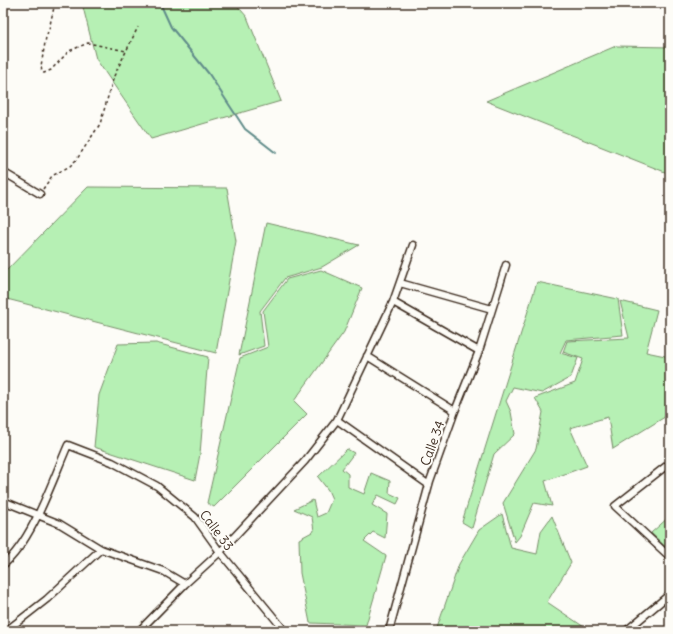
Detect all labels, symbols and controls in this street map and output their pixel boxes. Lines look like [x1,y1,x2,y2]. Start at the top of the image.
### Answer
street label: Calle 34 [416,418,448,468]
street label: Calle 33 [196,507,237,554]

